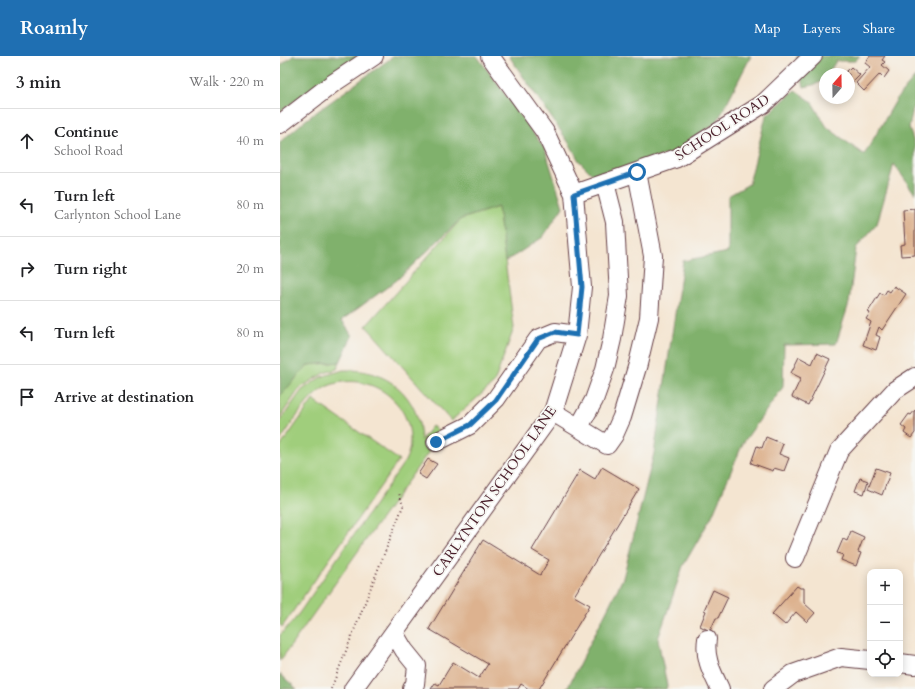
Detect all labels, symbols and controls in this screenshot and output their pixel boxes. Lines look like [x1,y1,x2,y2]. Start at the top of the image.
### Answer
text: Roamly [20,15,88,41]
text: Map [754,19,781,38]
text: Layers [803,19,841,38]
text: Share [863,19,895,38]
north arrow [819,68,855,104]
text: 3 min [16,71,61,94]
text: Walk · 220 m [189,73,264,91]
street label: SCHOOL ROAD [671,90,773,165]
text: Continue [54,122,119,142]
icon: ahead [16,130,38,152]
text: 40 m [236,132,264,150]
text: School Road [54,142,123,160]
route start [628,163,646,181]
text: Turn left [54,186,115,206]
icon: left [16,194,38,216]
text: 80 m [236,196,264,214]
text: Carlynton School Lane [54,206,181,224]
icon: right [16,258,38,280]
text: Turn right [54,259,127,279]
text: 20 m [236,260,264,278]
icon: left [16,322,38,344]
text: Turn left [54,323,115,343]
text: 80 m [236,324,264,342]
icon: arrive [16,386,38,408]
text: Arrive at destination [54,387,194,407]
street label: CARLYNTON SCHOOL LANE [428,402,561,580]
route end [427,433,445,451]
map controls [867,569,903,677]
button: + [867,569,903,605]
button: − [867,605,903,641]
button: locate [867,641,903,677]

